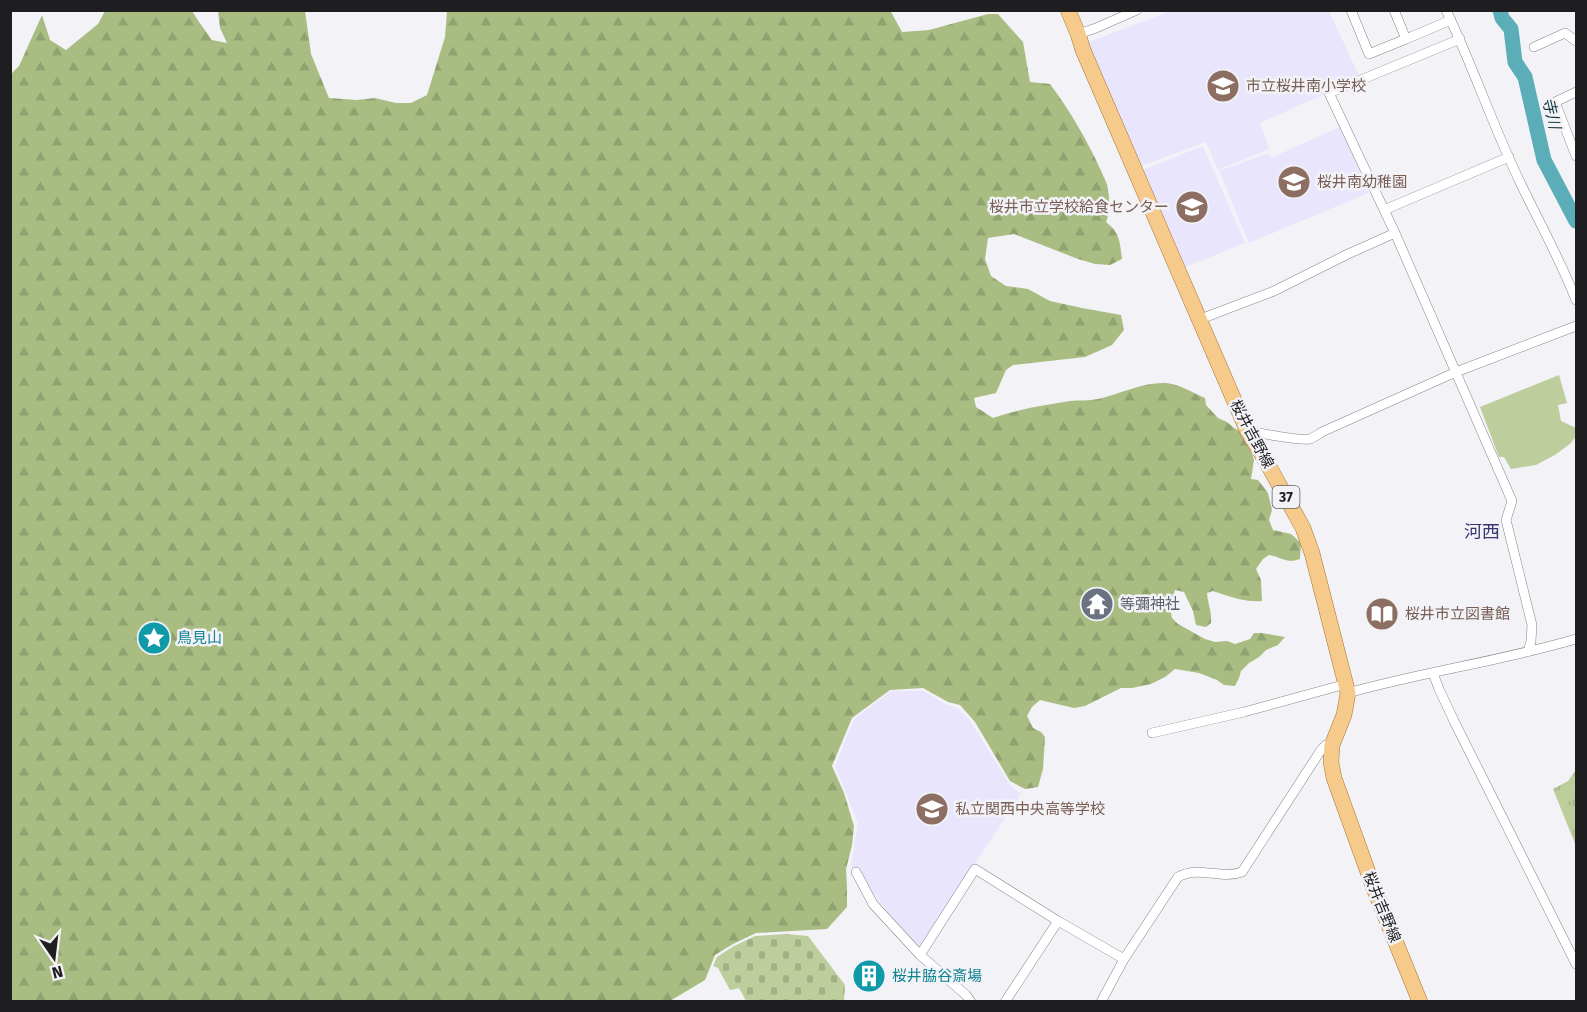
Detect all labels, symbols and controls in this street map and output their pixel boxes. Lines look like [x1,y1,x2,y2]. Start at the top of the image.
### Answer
school or university icon: 市立桜井南小学校 [1205,68,1241,104]
place label: 市立桜井南小学校 [1246,77,1366,95]
water label: 寺川 [1539,95,1565,133]
school or university icon: 桜井南幼稚園 [1276,164,1312,200]
place label: 桜井南幼稚園 [1317,173,1407,191]
school or university icon: 桜井市立学校給食センター [1174,189,1210,225]
place label: 桜井市立学校給食センター [989,198,1169,216]
street label: 桜井吉野線 [1226,397,1278,471]
road number: 37 [1272,486,1300,508]
district label: 河西 [1464,521,1500,543]
temple icon: 等彌神社 [1079,586,1115,622]
place label: 等彌神社 [1120,595,1180,613]
library icon: 桜井市立図書館 [1364,596,1400,632]
place label: 桜井市立図書館 [1405,605,1510,623]
place icon: 鳥見山 [136,620,172,656]
place label: 鳥見山 [177,629,222,647]
school or university icon: 私立関西中央高等学校 [914,791,950,827]
place label: 私立関西中央高等学校 [955,800,1105,818]
street label: 桜井吉野線 [1360,869,1404,945]
north arrow [24,928,84,988]
building icon: 桜井脇谷斎場 [851,958,887,994]
text: N [50,962,65,983]
place label: 桜井脇谷斎場 [892,967,982,985]

